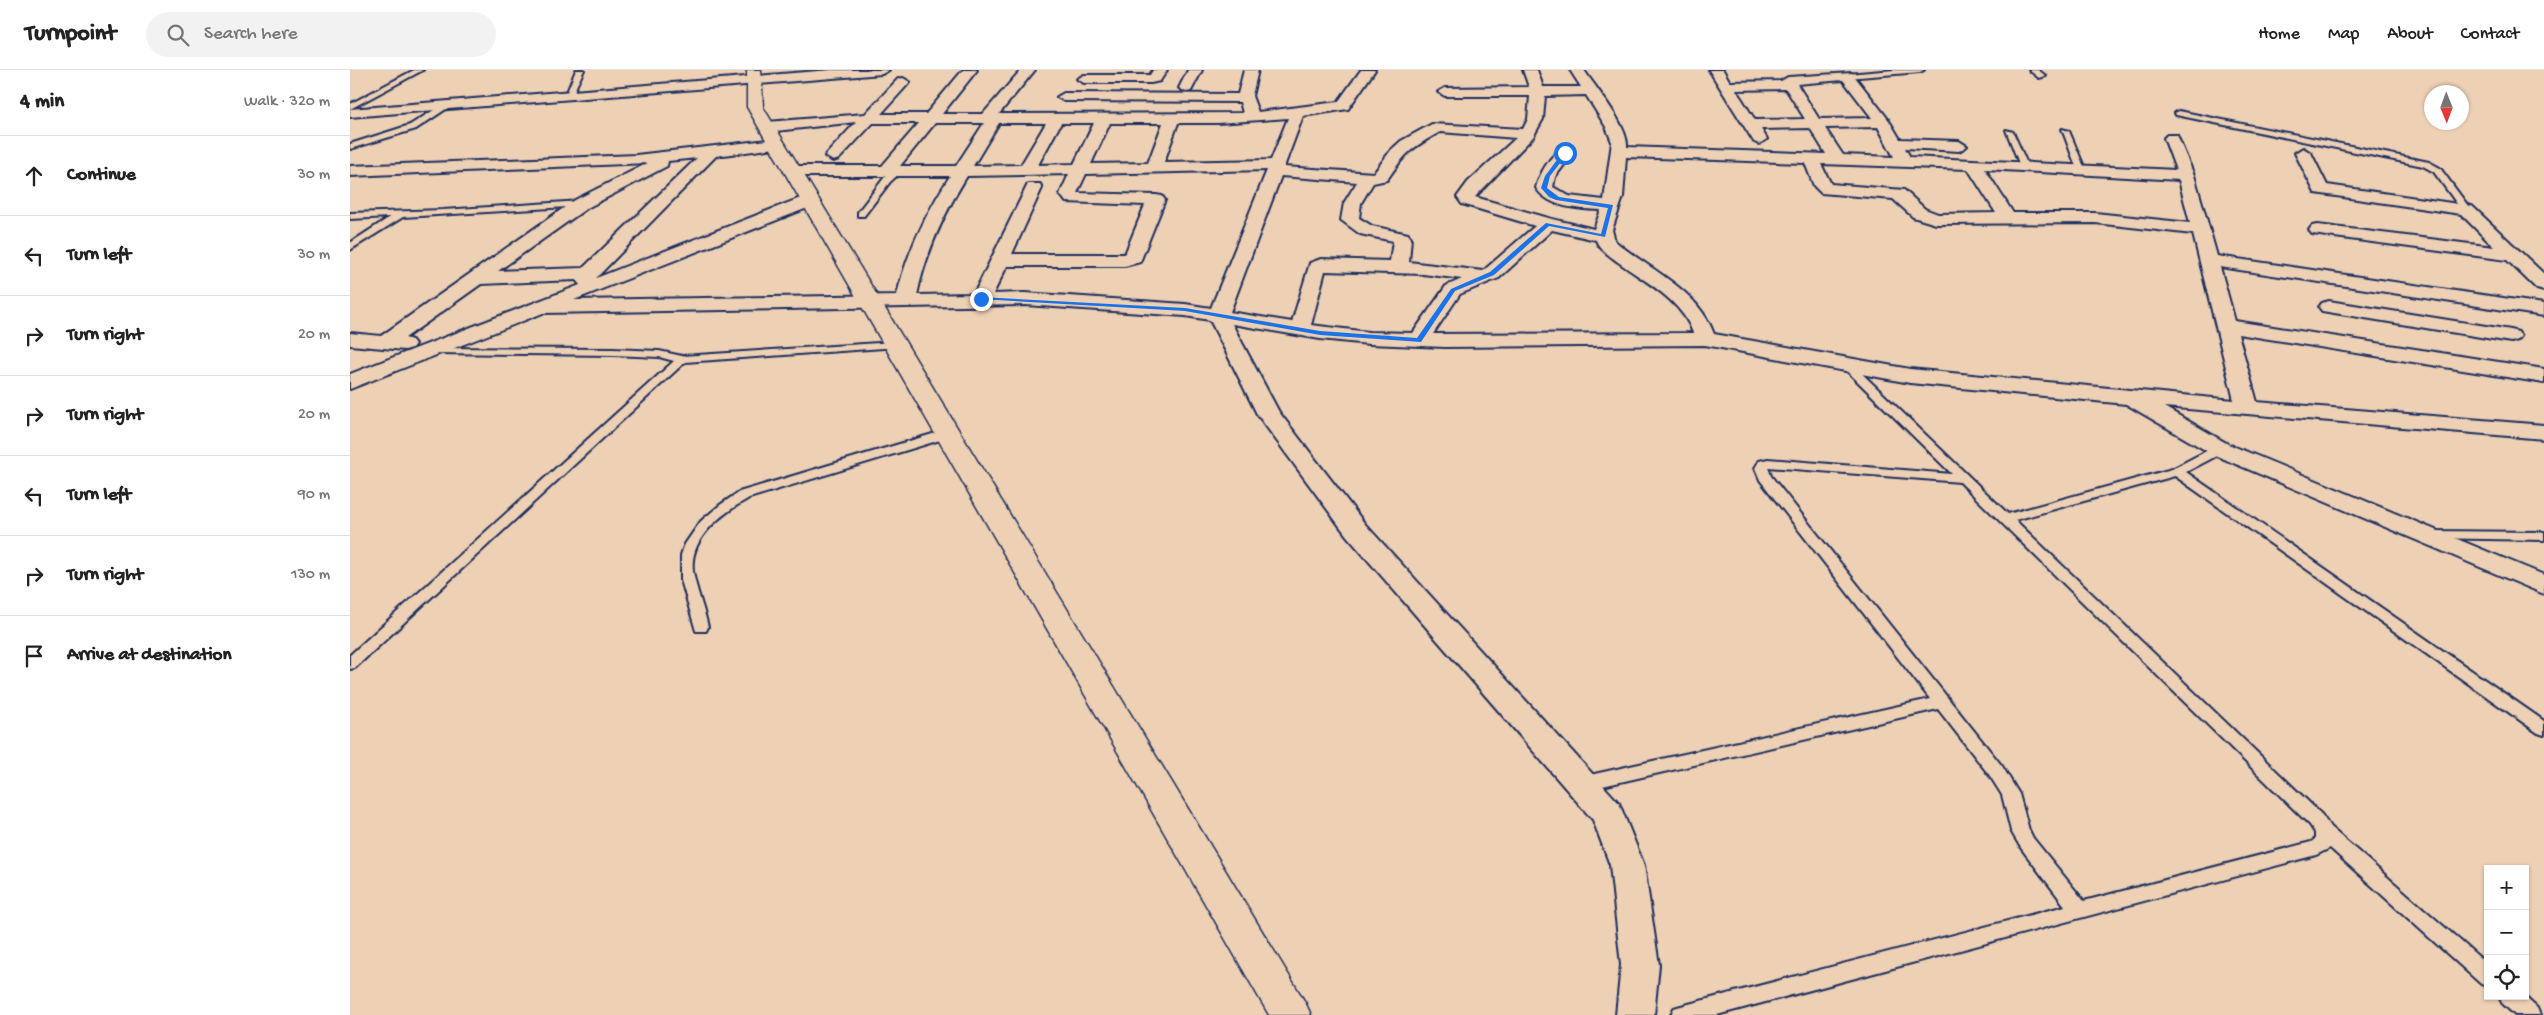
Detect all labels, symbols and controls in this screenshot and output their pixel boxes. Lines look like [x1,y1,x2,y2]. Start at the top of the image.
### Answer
search box [146,12,496,57]
text: Turnpoint [25,20,116,49]
icon: search [164,21,192,49]
text: Search here [204,23,298,46]
text: Home [2258,24,2300,45]
text: Map [2328,24,2359,45]
text: About [2387,24,2433,45]
text: Contact [2461,24,2519,45]
north arrow [2424,85,2469,130]
text: 4 min [20,90,64,115]
text: Walk · 320 m [244,93,330,112]
route start [1554,142,1577,165]
icon: ahead [20,162,48,190]
text: Continue [67,164,136,187]
text: 30 m [297,166,330,185]
icon: left [20,242,48,270]
text: Turn left [67,244,131,267]
text: 30 m [297,246,330,265]
route end [970,288,993,311]
icon: right [20,322,48,350]
text: Turn right [67,324,143,347]
text: 20 m [298,326,330,345]
icon: right [20,402,48,430]
text: Turn right [67,404,143,427]
text: 20 m [298,406,330,425]
icon: left [20,482,48,510]
text: Turn left [67,484,131,507]
text: 90 m [298,486,330,505]
icon: right [20,562,48,590]
text: Turn right [67,564,143,587]
text: 130 m [291,566,330,585]
icon: arrive [20,642,48,670]
text: Arrive at destination [67,644,231,667]
map controls [2484,865,2529,1000]
button: + [2484,865,2529,910]
button: − [2484,910,2529,955]
button: locate [2484,955,2529,1000]

